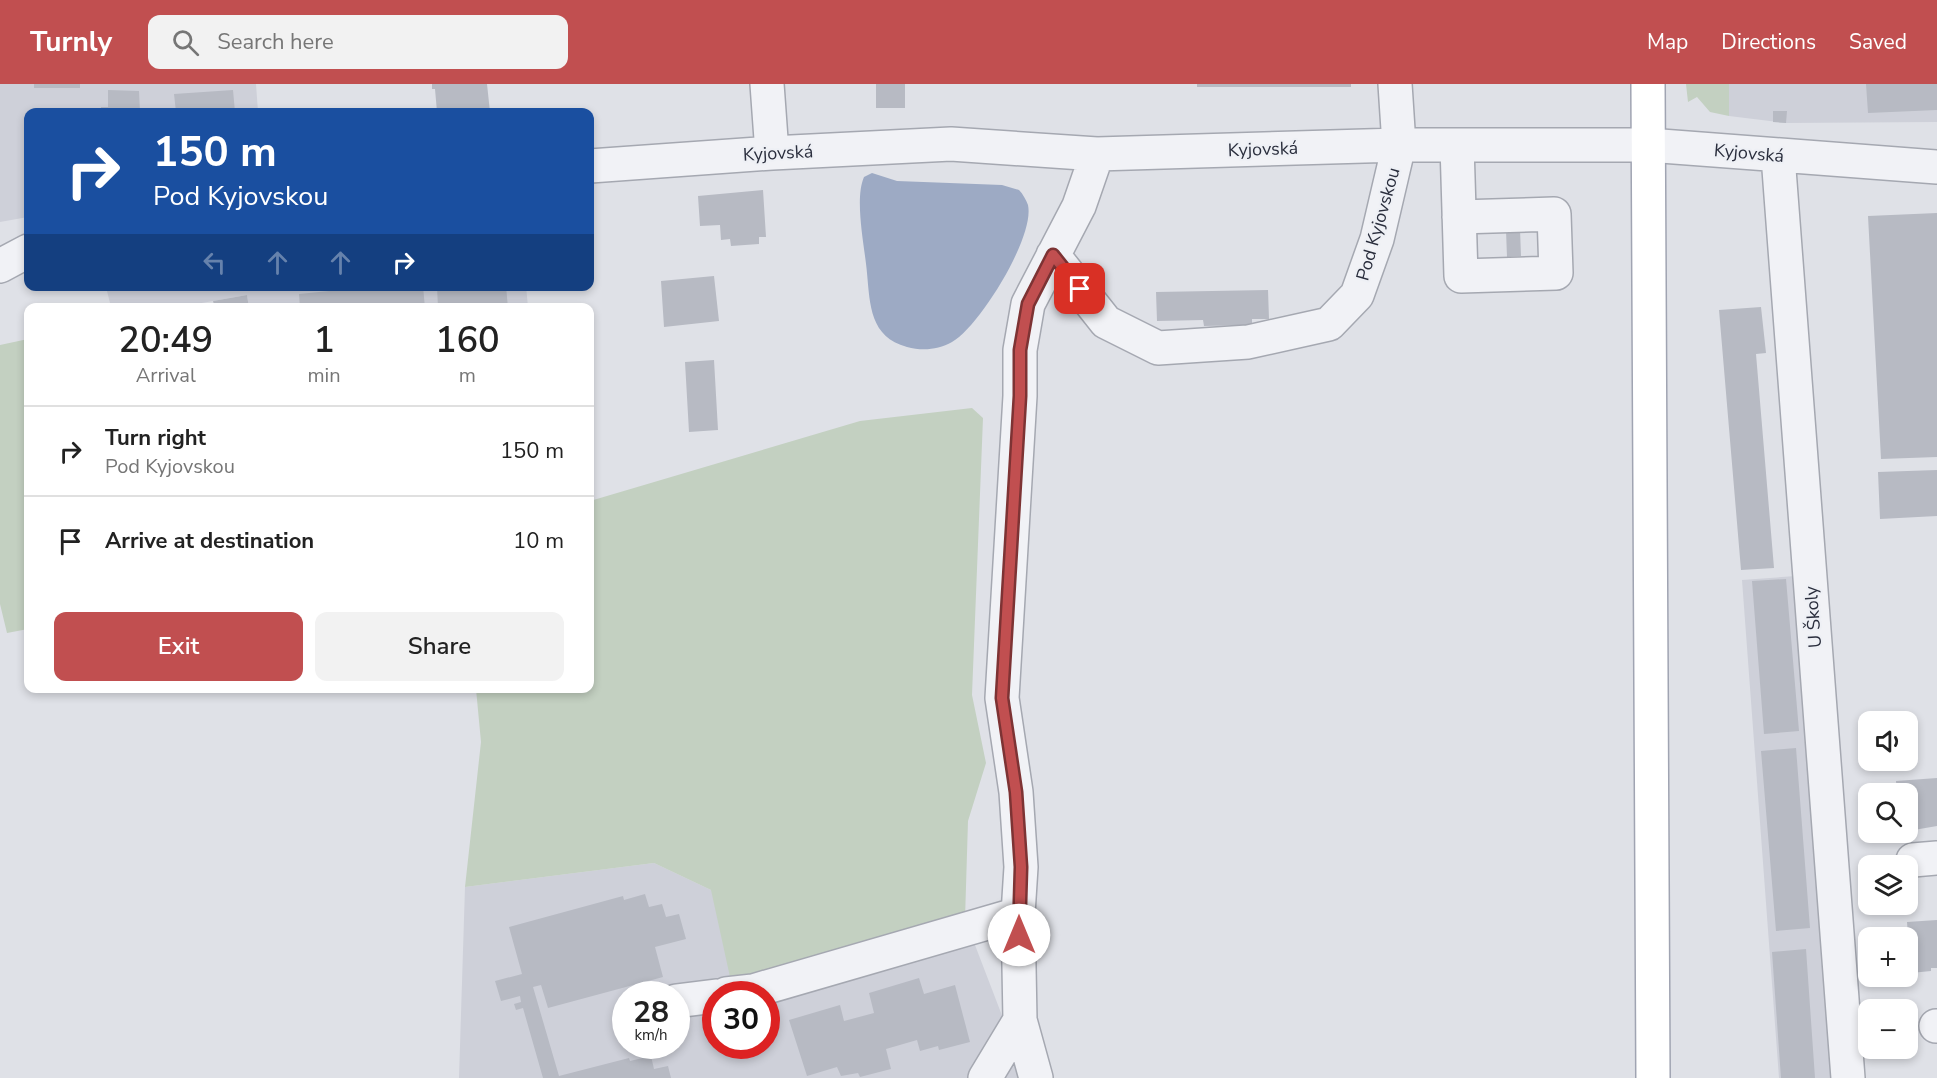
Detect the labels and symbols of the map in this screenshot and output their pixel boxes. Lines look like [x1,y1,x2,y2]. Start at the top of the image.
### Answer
street label: Kyjovská [1227,136,1299,162]
street label: Kyjovská [1713,138,1785,168]
street label: Kyjovská [742,139,814,167]
street label: Pod Kyjovskou [1350,165,1406,283]
pin [1054,263,1105,314]
street label: U Školy [1799,585,1827,649]
position arrow [987,903,1051,967]
speed limit sign: 30 [702,981,780,1059]

